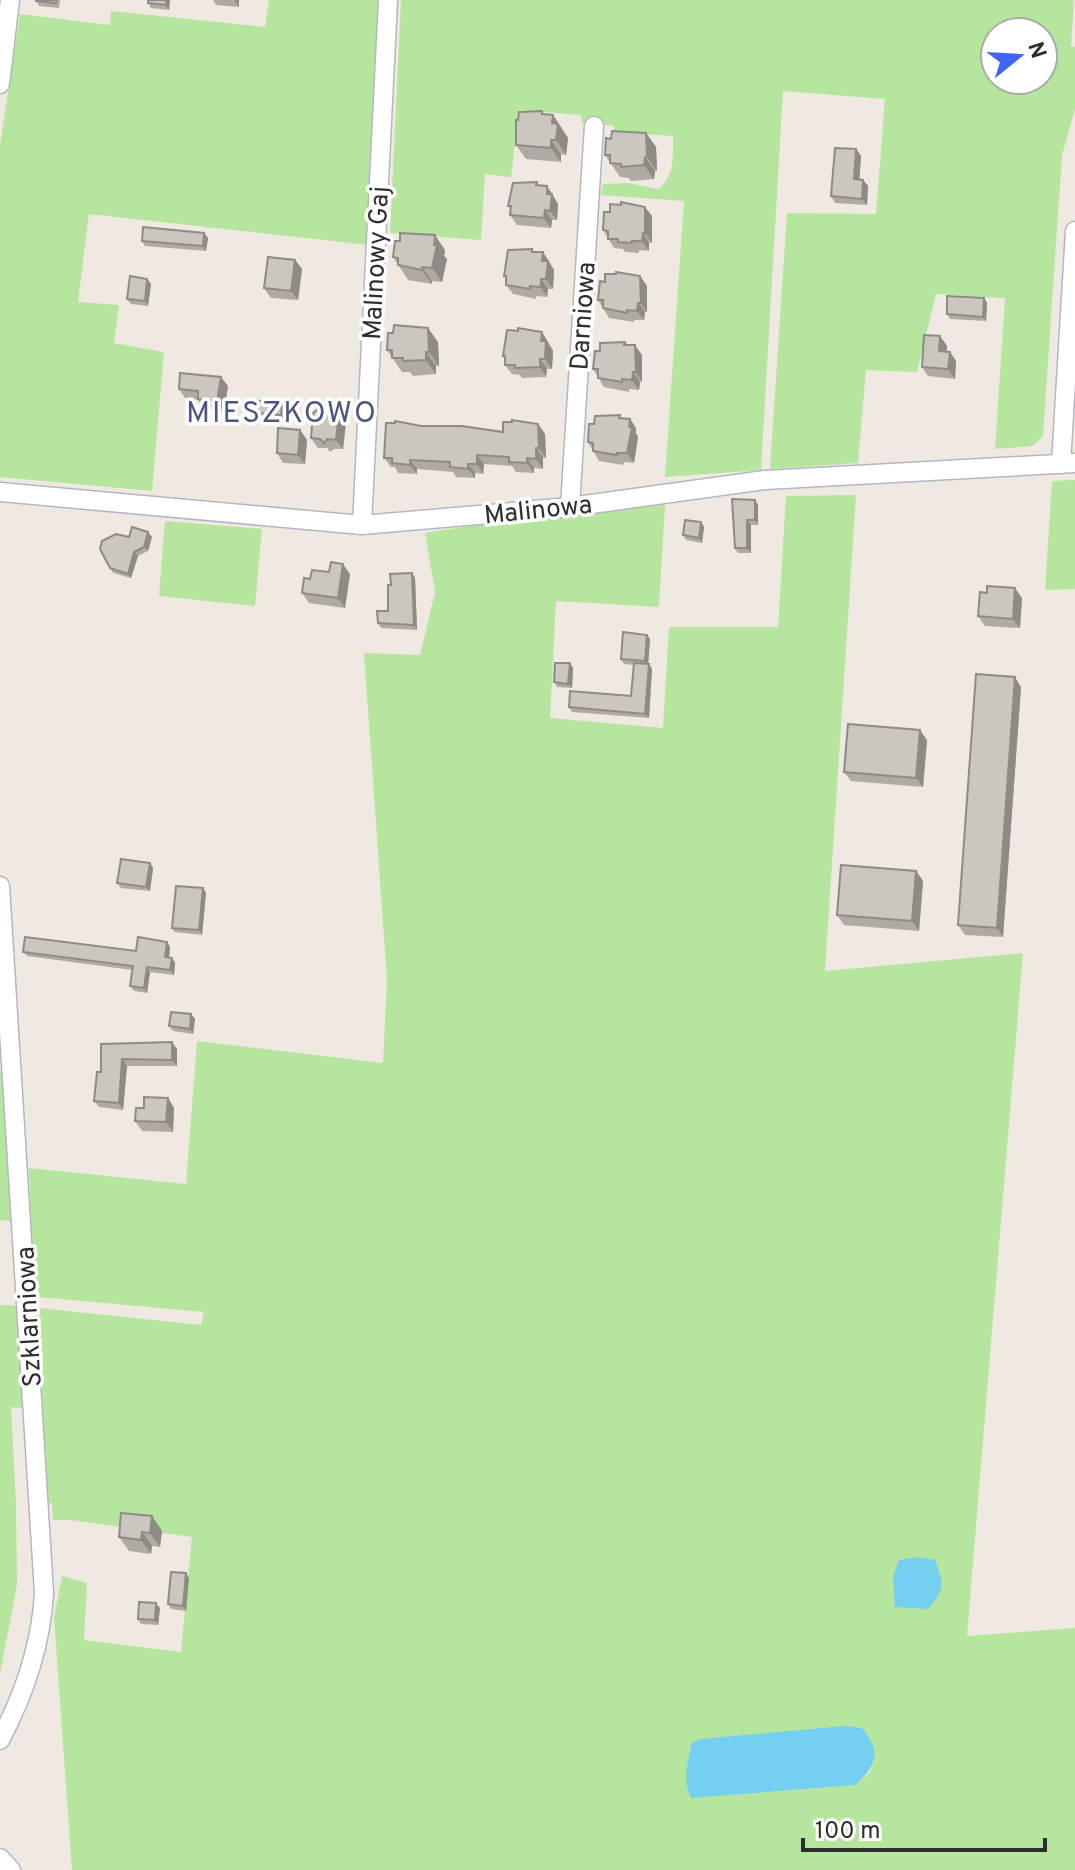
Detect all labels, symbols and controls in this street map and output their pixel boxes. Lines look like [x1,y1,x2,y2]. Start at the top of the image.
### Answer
north arrow [979,16,1059,96]
text: N [1020,39,1051,62]
street label: Malinowy Gaj [357,185,398,341]
street label: Darniowa [564,261,605,372]
district label: MIESZKOWO [186,396,378,433]
street label: Malinowa [483,489,594,534]
street label: Szklarniowa [10,1246,51,1388]
scale bar [803,1802,1045,1852]
text: 100 m [815,1817,881,1847]

